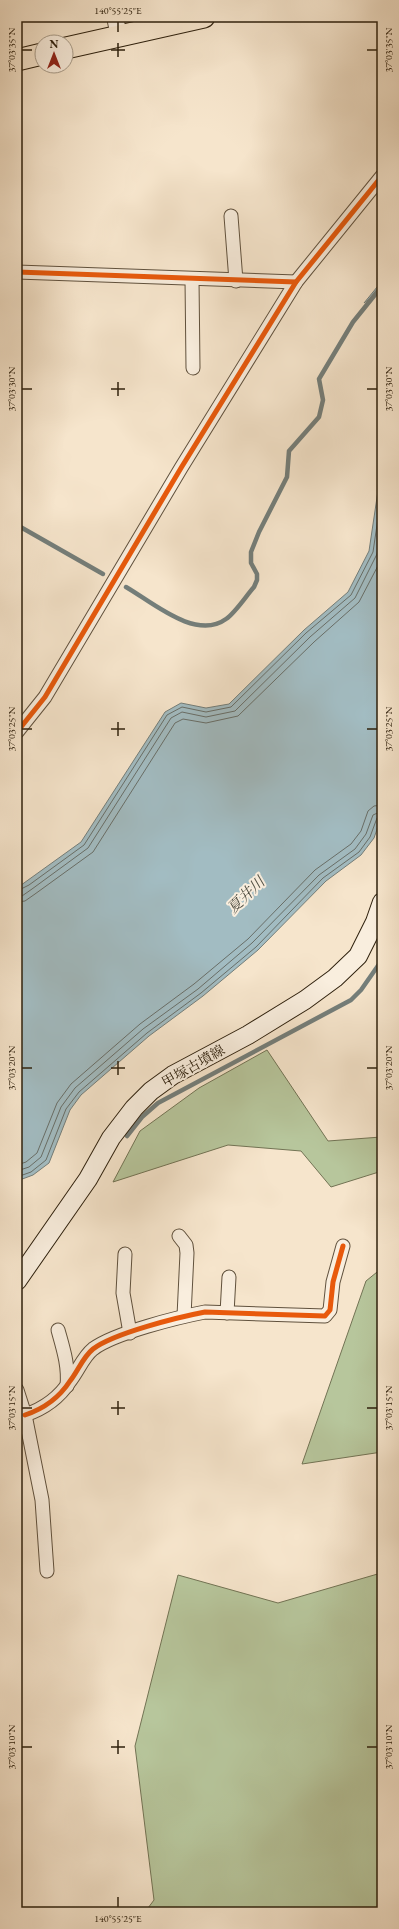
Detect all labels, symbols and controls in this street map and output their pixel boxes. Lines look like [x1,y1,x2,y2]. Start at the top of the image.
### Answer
text: 140°55'25"E [94,4,142,17]
text: 37°03'35"N [5,27,18,72]
text: 37°03'35"N [382,27,395,72]
north arrow [34,34,74,74]
text: N [50,37,59,51]
text: 37°03'30"N [5,366,18,411]
text: 37°03'30"N [382,366,395,411]
text: 37°03'25"N [5,706,18,751]
text: 37°03'25"N [382,706,395,751]
water label: 夏井川 [223,871,270,917]
street label: 甲塚古墳線 [158,1041,228,1091]
text: 37°03'20"N [5,1045,18,1090]
text: 37°03'20"N [382,1045,395,1090]
text: 37°03'15"N [5,1385,18,1430]
text: 37°03'15"N [382,1385,395,1430]
text: 37°03'10"N [5,1724,18,1769]
text: 37°03'10"N [382,1724,395,1769]
text: 140°55'25"E [94,1912,142,1925]

